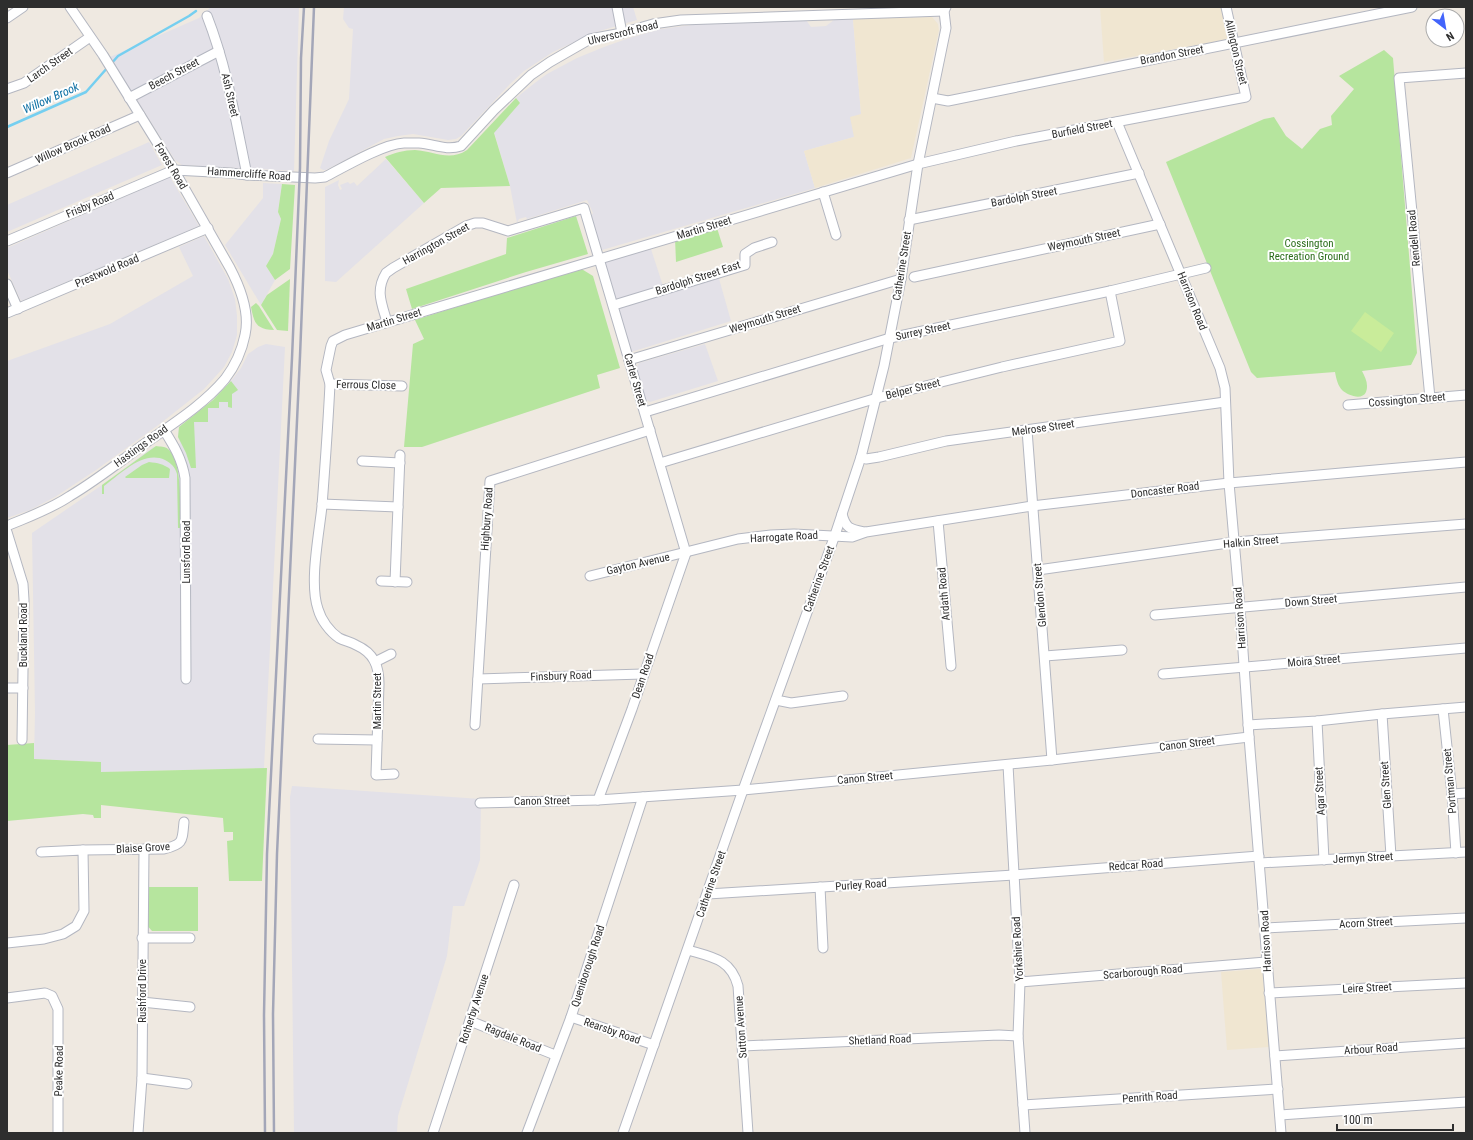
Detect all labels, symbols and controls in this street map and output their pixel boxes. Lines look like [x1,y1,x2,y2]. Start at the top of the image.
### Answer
north arrow [1425,8,1465,48]
street label: Ulverscroft Road [586,18,660,48]
street label: Allington Street [1222,18,1250,86]
text: N [1443,29,1456,44]
street label: Brandon Street [1139,42,1205,68]
street label: Larch Street [25,45,75,85]
street label: Beech Street [147,55,201,93]
street label: Ash Street [219,72,241,118]
water label: Willow Brook [21,79,82,117]
street label: Burfield Street [1051,117,1113,141]
street label: Willow Brook Road [33,122,113,166]
street label: Forest Road [152,140,190,192]
street label: Hammercliffe Road [207,165,291,183]
street label: Bardolph Street [990,184,1058,210]
street label: Frisby Road [64,189,116,221]
street label: Rendell Road [1405,209,1423,267]
street label: Martin Street [675,214,733,242]
street label: Harrington Street [400,220,472,268]
street label: Weymouth Street [1047,226,1121,254]
street label: Catherine Street [890,230,914,302]
park label: Cossington Recreation Ground [1269,237,1349,263]
street label: Prestwold Road [73,252,141,290]
street label: Bardolph Street East [654,258,742,298]
street label: Harrison Road [1174,270,1210,332]
street label: Weymouth Street [728,302,802,336]
street label: Martin Street [365,306,423,334]
street label: Surrey Street [894,319,952,343]
street label: Carter Street [621,352,649,408]
street label: Belper Street [884,376,942,402]
street label: Ferrous Close [336,378,396,392]
street label: Cossington Street [1368,390,1446,410]
street label: Melrose Street [1011,417,1075,439]
street label: Hastings Road [112,422,170,470]
street label: Doncaster Road [1130,479,1200,501]
street label: Highbury Road [478,487,496,551]
street label: Lunsford Road [180,521,193,583]
street label: Harrogate Road [750,529,818,545]
street label: Halkin Street [1223,533,1279,551]
street label: Catherine Street [801,544,837,614]
street label: Gayton Avenue [605,550,671,578]
street label: Glendon Street [1031,562,1049,628]
street label: Ardath Road [935,567,953,621]
street label: Harrison Road [1231,587,1249,649]
street label: Down Street [1284,592,1338,610]
street label: Buckland Road [17,603,30,667]
street label: Dean Road [629,652,657,700]
street label: Moira Street [1287,652,1341,670]
street label: Finsbury Road [530,668,592,684]
street label: Martin Street [371,673,384,729]
street label: Canon Street [1158,734,1216,754]
street label: Portman Street [1441,748,1459,814]
street label: Glen Street [1378,761,1394,809]
street label: Agar Street [1312,766,1328,816]
street label: Canon Street [837,769,893,787]
street label: Canon Street [514,794,570,808]
street label: Blaise Grove [116,840,170,856]
street label: Catherine Street [693,849,729,919]
street label: Jermyn Street [1333,850,1393,866]
street label: Redcar Road [1108,857,1164,873]
street label: Purley Road [835,877,887,893]
street label: Harrison Road [1258,910,1274,972]
street label: Acorn Street [1339,915,1393,931]
street label: Yorkshire Road [1010,916,1026,982]
street label: Queniborough Road [569,923,607,1009]
street label: Rushford Drive [136,959,149,1023]
street label: Scarborough Road [1103,962,1183,982]
street label: Rotherby Avenue [457,972,491,1046]
street label: Leire Street [1342,980,1392,996]
street label: Sutton Avenue [732,995,750,1059]
street label: Rearsby Road [582,1015,642,1047]
street label: Ragdale Road [483,1021,543,1055]
street label: Shetland Road [848,1032,912,1048]
street label: Arbour Road [1344,1041,1398,1057]
street label: Peake Road [52,1045,66,1097]
street label: Penrith Road [1122,1089,1178,1105]
scale bar [1337,1106,1453,1132]
text: 100 m [1343,1113,1373,1127]

